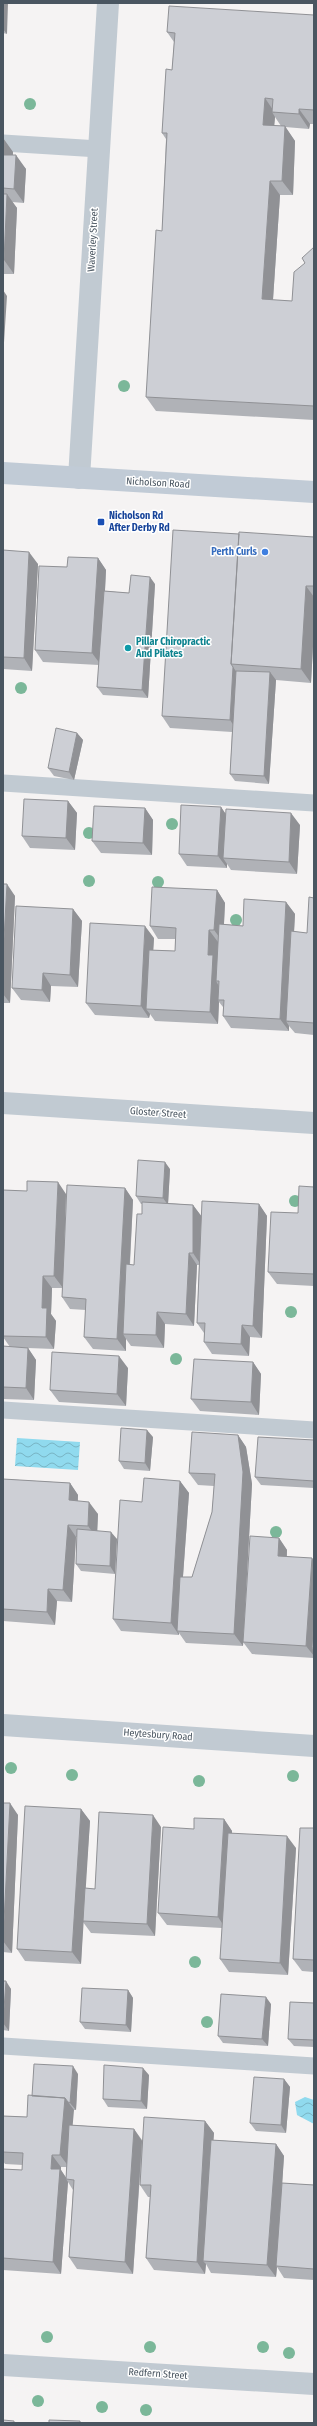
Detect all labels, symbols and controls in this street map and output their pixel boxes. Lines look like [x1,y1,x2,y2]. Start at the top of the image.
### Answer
street label: Waverley Street [85,207,101,272]
street label: Nicholson Road [126,475,190,491]
place label: Nicholson Rd After Derby Rd [108,510,170,534]
marker: Nicholson Rd After Derby Rd [96,517,106,527]
place label: Perth Curls [211,546,258,558]
marker: Perth Curls [260,547,270,557]
place label: Pillar Chiropractic And Pilates [135,636,211,660]
marker: Pillar Chiropractic And Pilates [123,643,133,653]
street label: Gloster Street [129,1105,187,1121]
street label: Heytesbury Road [123,1727,193,1743]
street label: Redfern Street [128,2366,189,2382]

